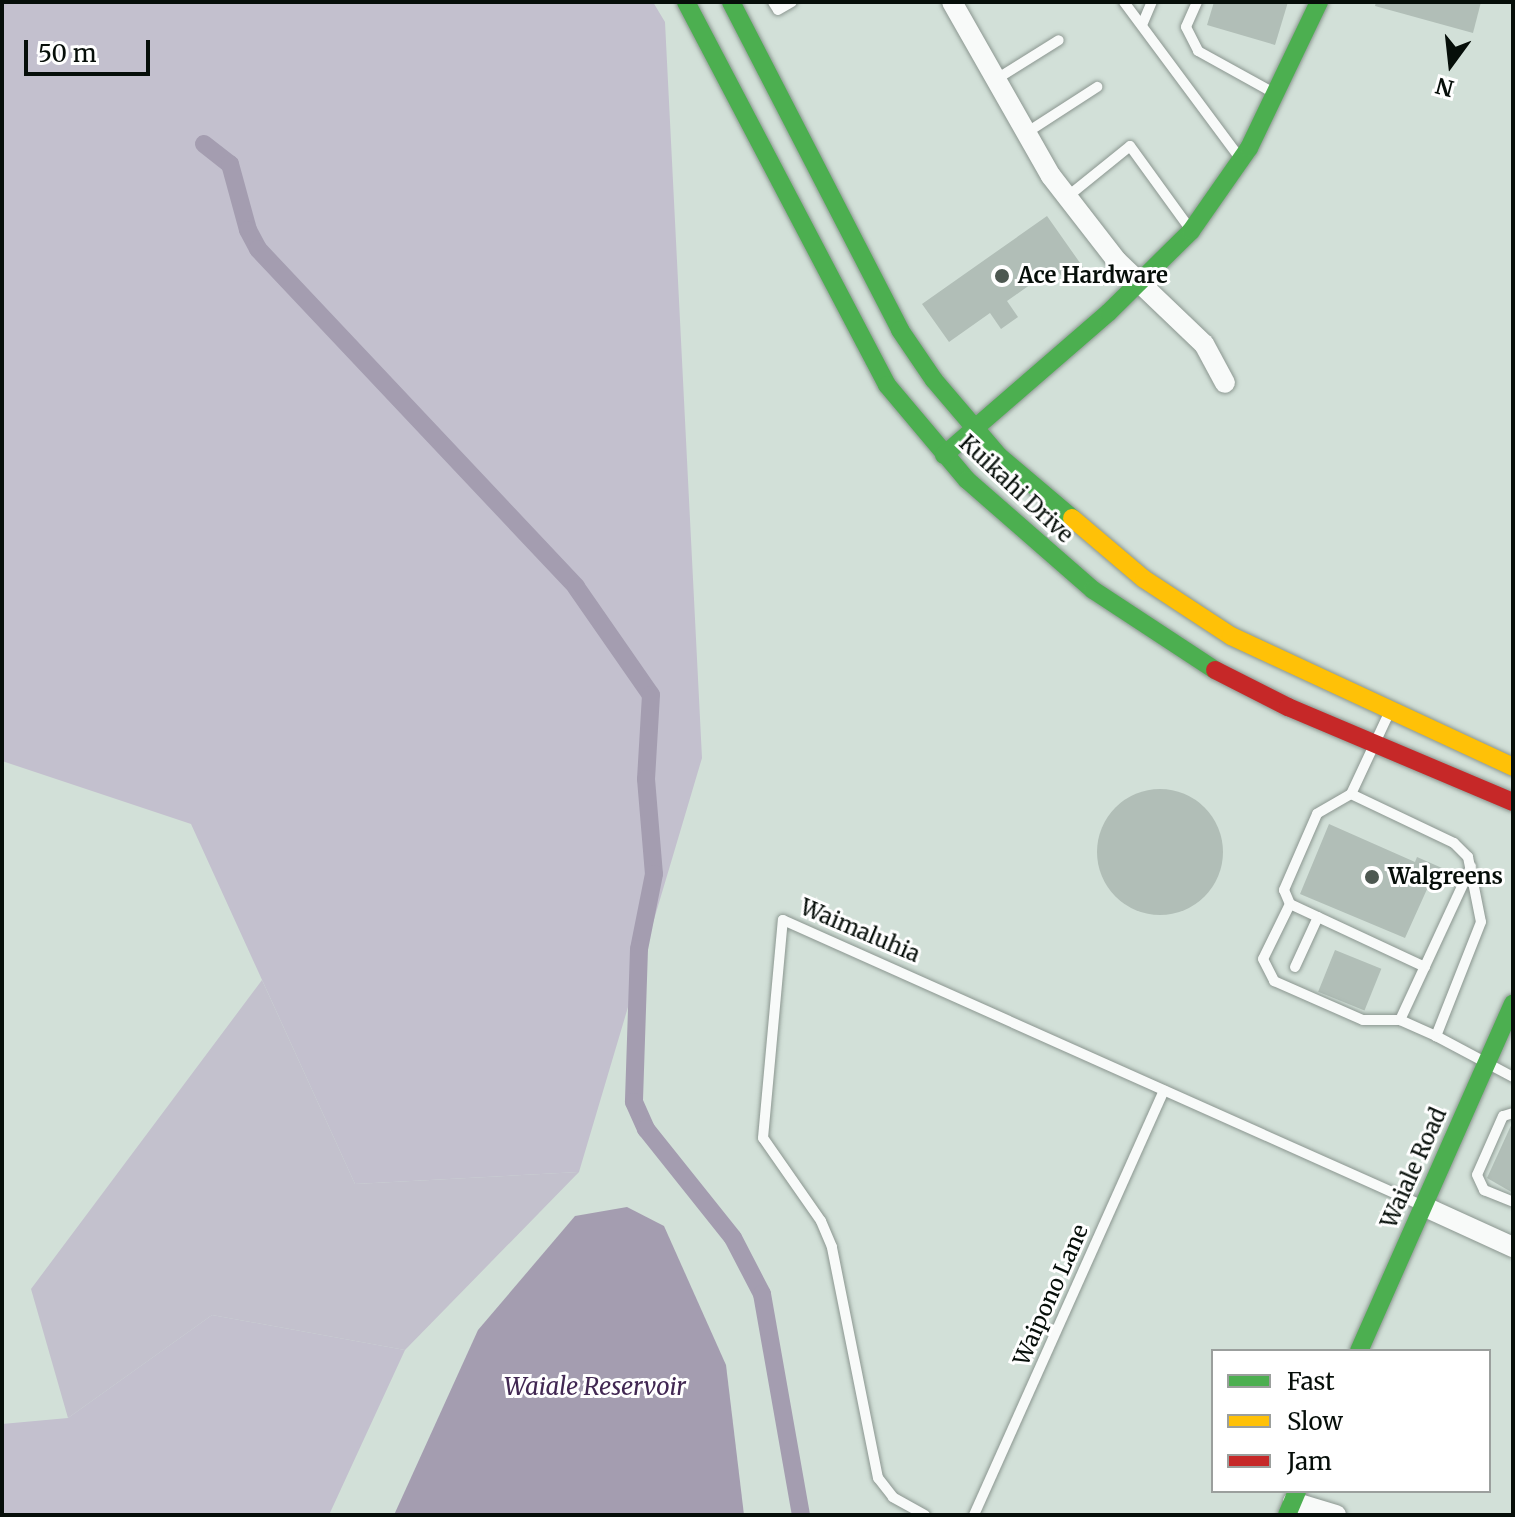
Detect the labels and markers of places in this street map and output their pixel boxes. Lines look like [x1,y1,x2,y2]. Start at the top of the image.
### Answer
place label: Ace Hardware [1018,263,1168,289]
marker: Ace Hardware [993,267,1011,285]
place label: Walgreens [1388,864,1503,890]
marker: Walgreens [1363,868,1381,886]

